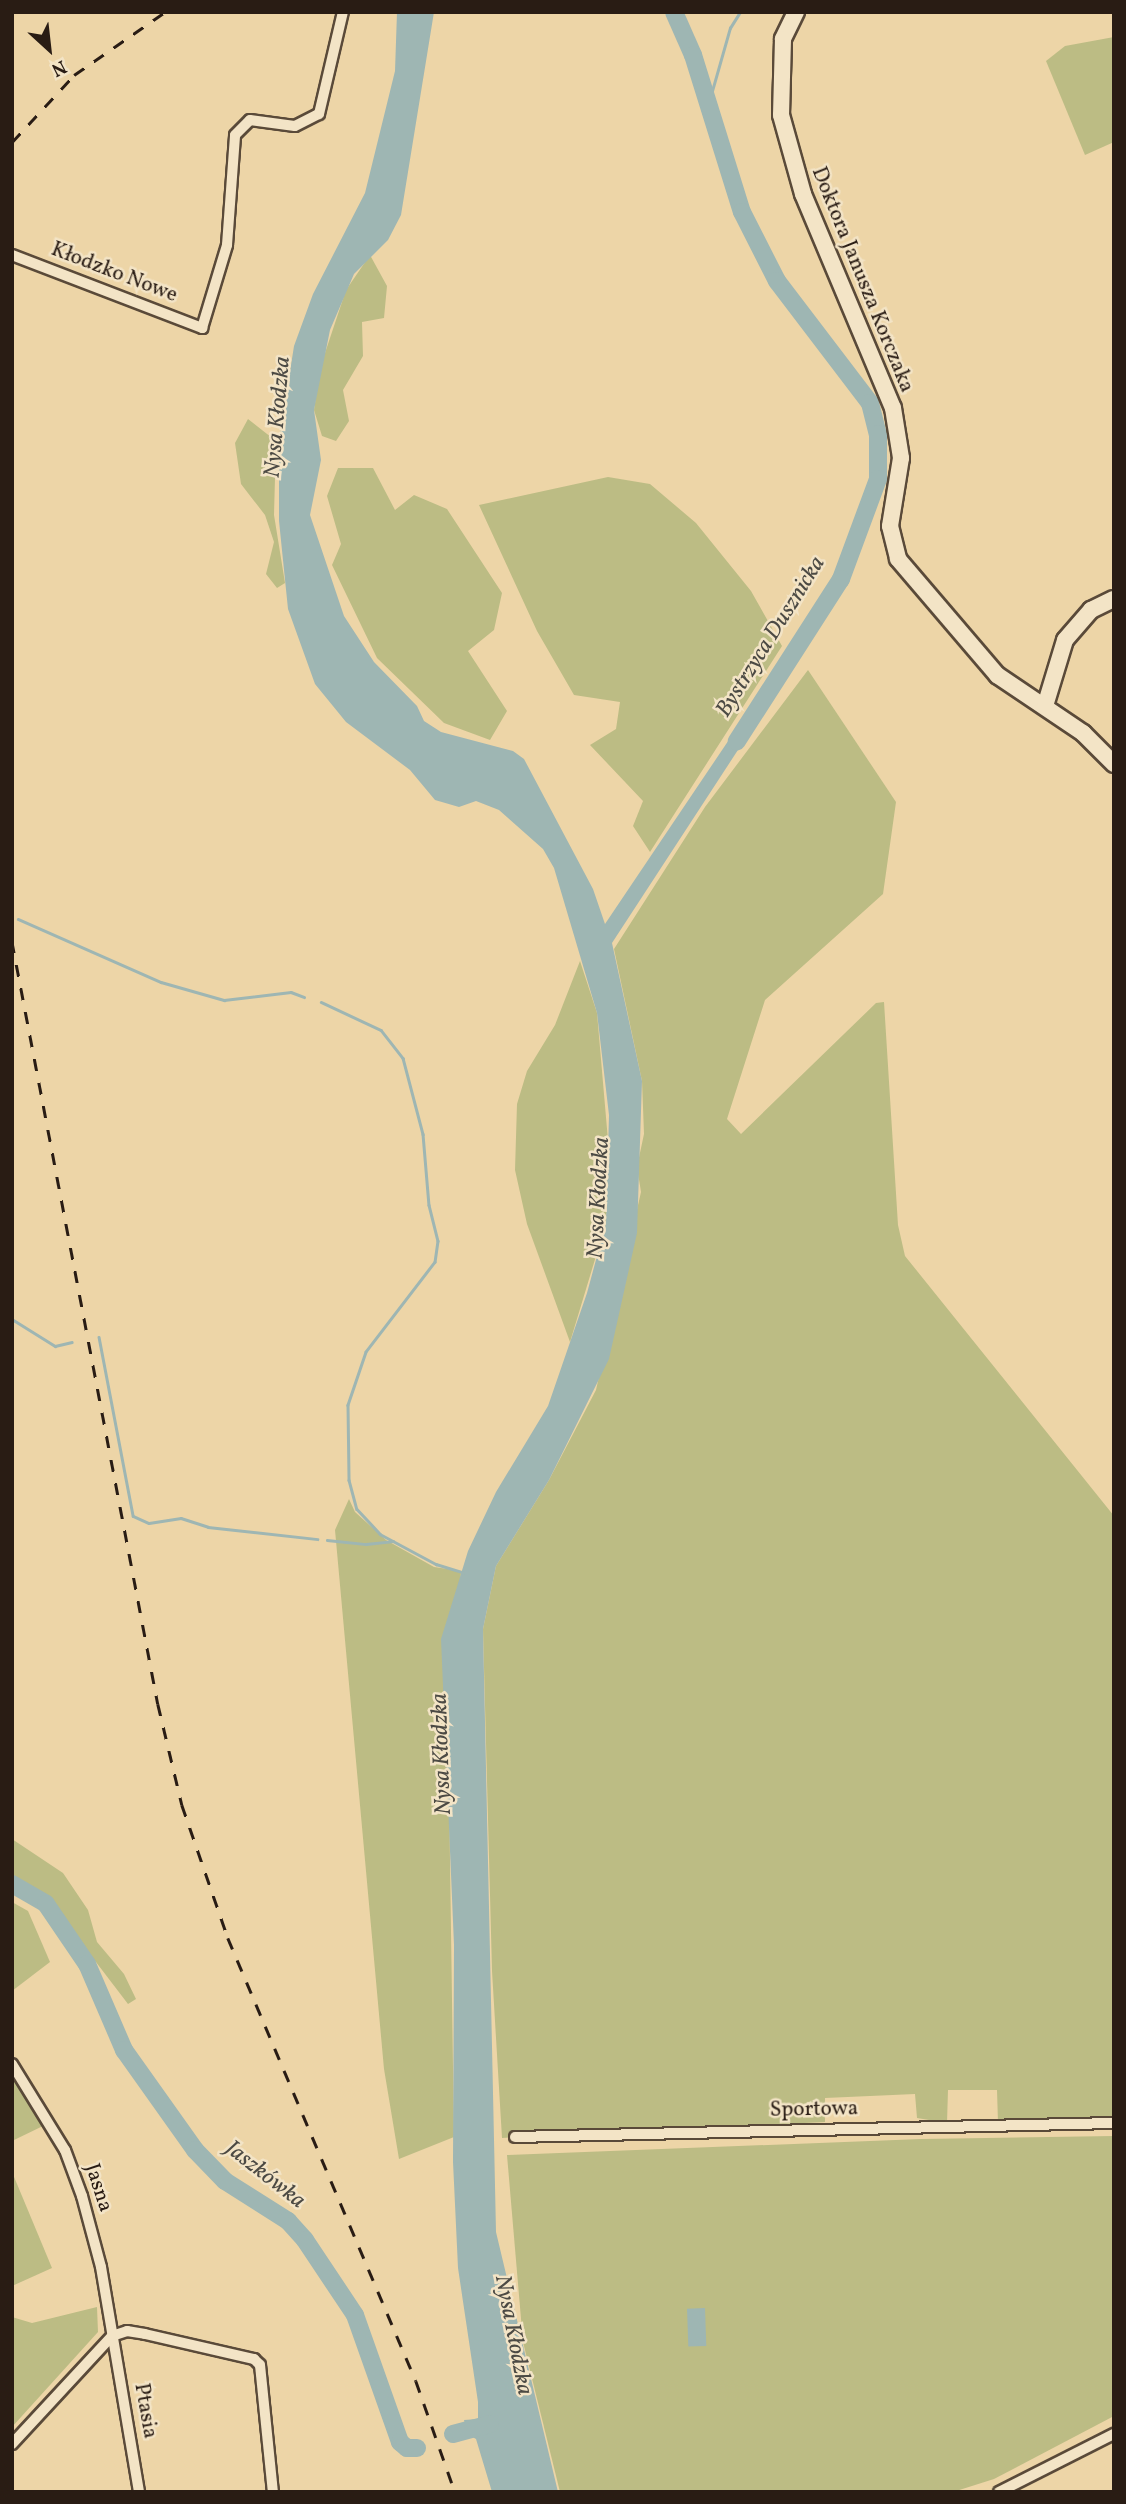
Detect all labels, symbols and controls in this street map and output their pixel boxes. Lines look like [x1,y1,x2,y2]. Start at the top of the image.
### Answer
north arrow [14,14,84,84]
text: N [46,53,71,82]
street label: Doktora Janusza Korczaka [805,164,919,396]
street label: Kłodzko Nowe [47,237,181,309]
water label: Nysa Kłodzka [259,355,297,479]
water label: Bystrzyca Dusznicka [710,551,832,723]
water label: Nysa Kłodzka [582,1136,616,1260]
water label: Nysa Kłodzka [426,1693,458,1815]
street label: Sportowa [770,2097,858,2123]
water label: Jaszkówka [219,2135,311,2215]
street label: Jasna [78,2161,118,2215]
water label: Nysa Kłodzka [488,2273,538,2397]
street label: Ptasia [128,2381,162,2441]

